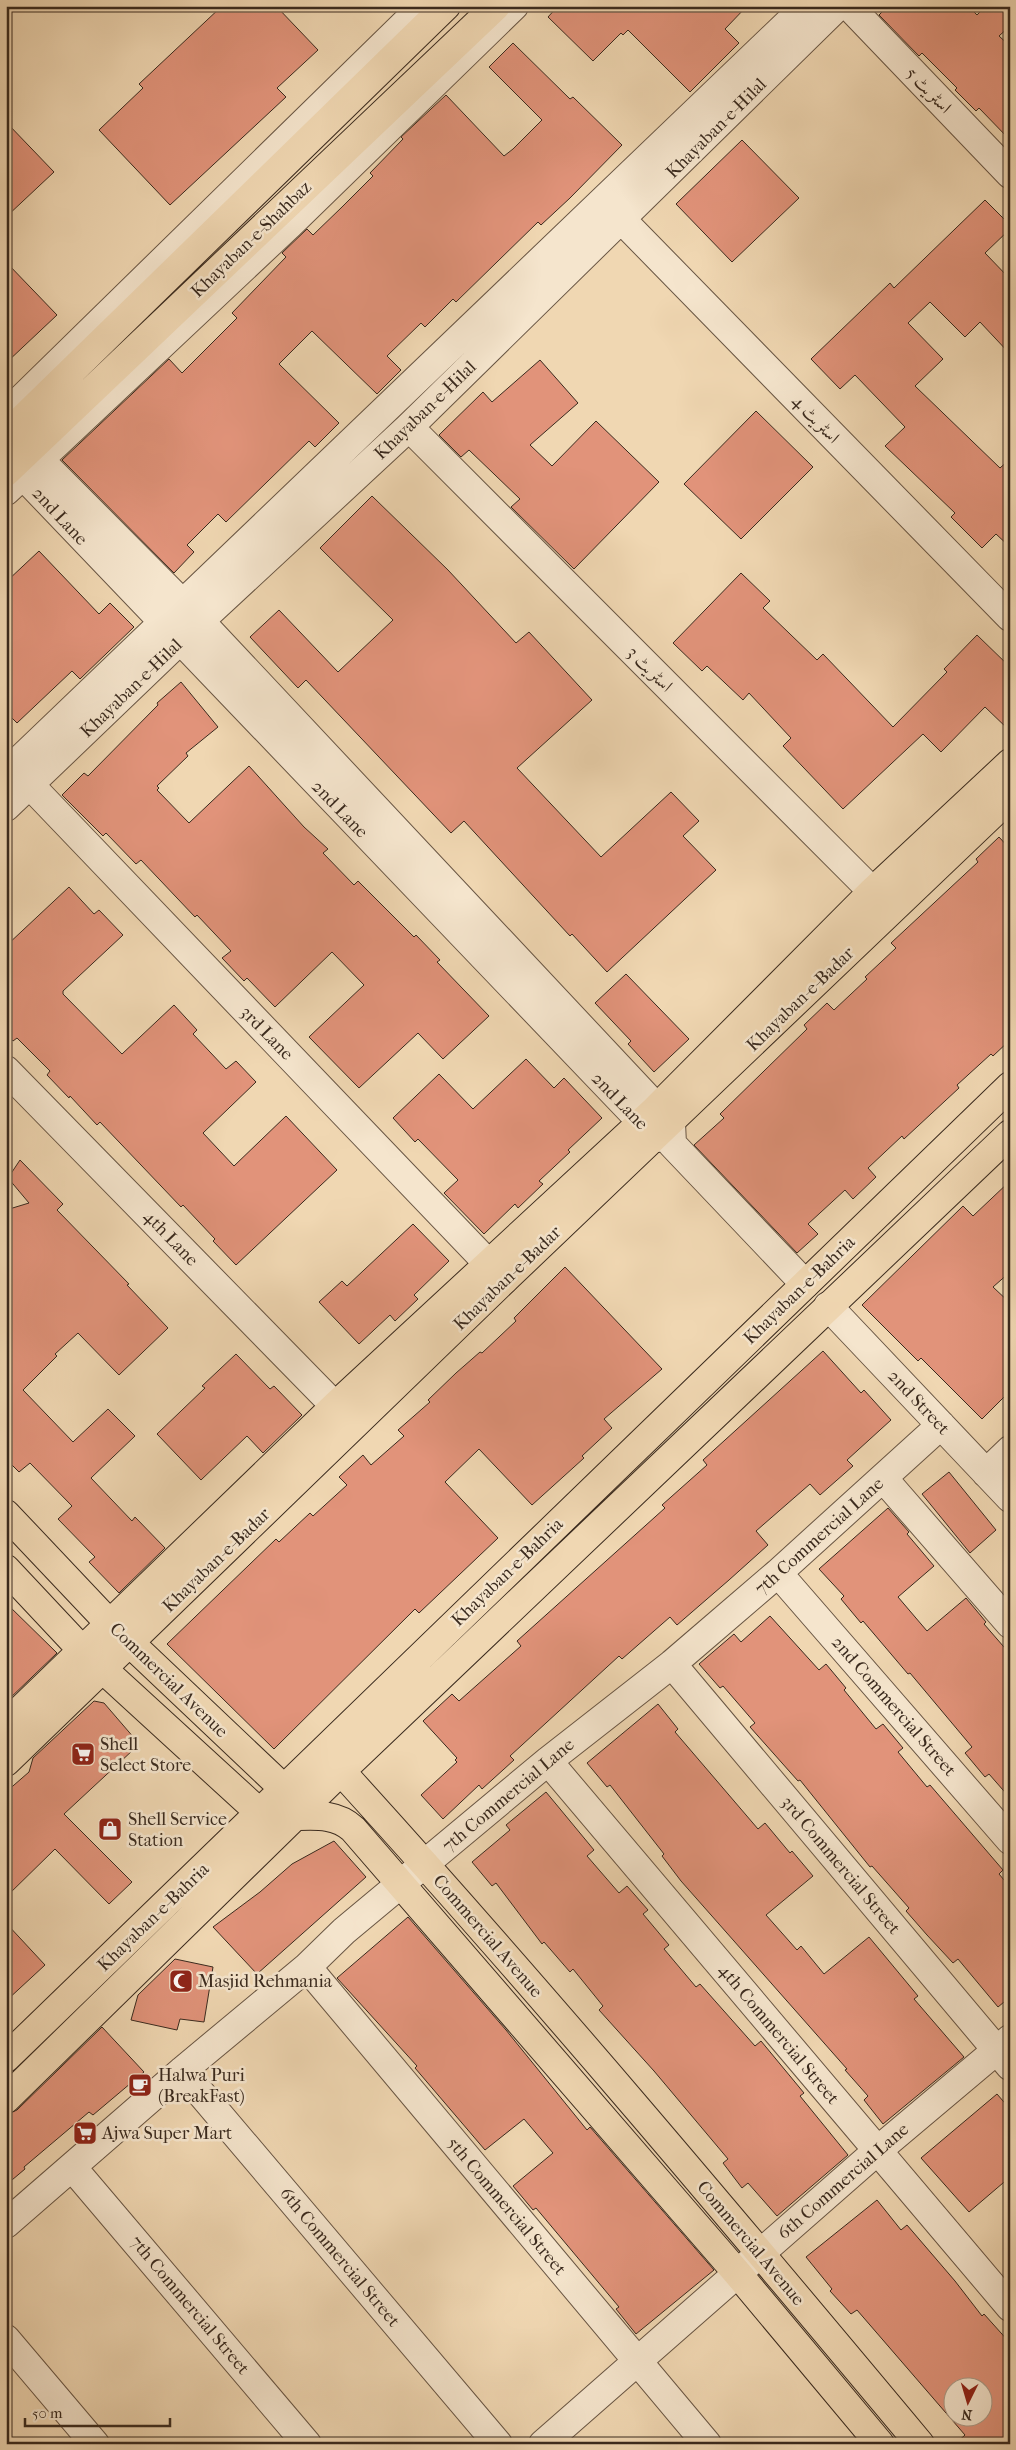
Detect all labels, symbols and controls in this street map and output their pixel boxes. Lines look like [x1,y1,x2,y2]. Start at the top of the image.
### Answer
street label: اسٹریٹ 5 [901,63,956,119]
street label: Khayaban-e-Hilal [662,74,771,183]
street label: Khayaban-e-Shahbaz [187,177,316,302]
street label: Khayaban-e-Hilal [370,357,481,464]
street label: اسٹریٹ 4 [787,391,844,449]
street label: 2nd Lane [27,483,92,550]
street label: Khayaban-e-Hilal [76,635,187,742]
street label: اسٹریٹ 3 [622,642,677,697]
street label: 2nd Lane [307,776,372,843]
street label: Khayaban-e-Badar [742,943,859,1056]
street label: 3rd Lane [236,1002,298,1065]
street label: 2nd Lane [587,1068,652,1135]
street label: 4th Lane [139,1206,202,1271]
street label: Khayaban-e-Badar [449,1222,566,1335]
street label: Khayaban-e-Bahria [739,1231,860,1349]
street label: 2nd Street [883,1366,954,1439]
street label: 7th Commercial Lane [751,1473,888,1600]
street label: Khayaban-e-Badar [158,1504,275,1617]
street label: Khayaban-e-Bahria [447,1513,568,1631]
street label: Commercial Avenue [105,1619,232,1742]
street label: 2nd Commercial Street [827,1632,961,1781]
place label: Shell Select Store [100,1734,191,1776]
street label: 7th Commercial Lane [438,1734,579,1857]
supermarket icon: Shell Select Store [70,1741,96,1767]
street label: 3rd Commercial Street [777,1792,905,1939]
place label: Shell Service Station [128,1809,227,1851]
shop icon: Shell Service Station [97,1816,123,1842]
street label: Khayaban-e-Bahria [93,1858,214,1976]
street label: Commercial Avenue [429,1871,547,2002]
street label: 4th Commercial Street [714,1960,844,2109]
mosque icon: Masjid Rehmania [168,1968,194,1994]
place label: Masjid Rehmania [198,1971,333,1992]
place label: Halwa Puri (BreakFast) [158,2065,245,2107]
cafe icon: Halwa Puri (BreakFast) [127,2072,153,2098]
street label: 6th Commercial Lane [774,2119,913,2244]
supermarket icon: Ajwa Super Mart [72,2120,98,2146]
place label: Ajwa Super Mart [101,2123,233,2144]
street label: 5th Commercial Street [443,2133,571,2280]
street label: Commercial Avenue [692,2177,809,2310]
street label: 6th Commercial Street [275,2183,404,2332]
street label: 7th Commercial Street [125,2232,254,2379]
north arrow [944,2378,994,2428]
scale bar [25,2395,170,2427]
text: 50 m [32,2404,63,2422]
text: N [961,2405,973,2423]

